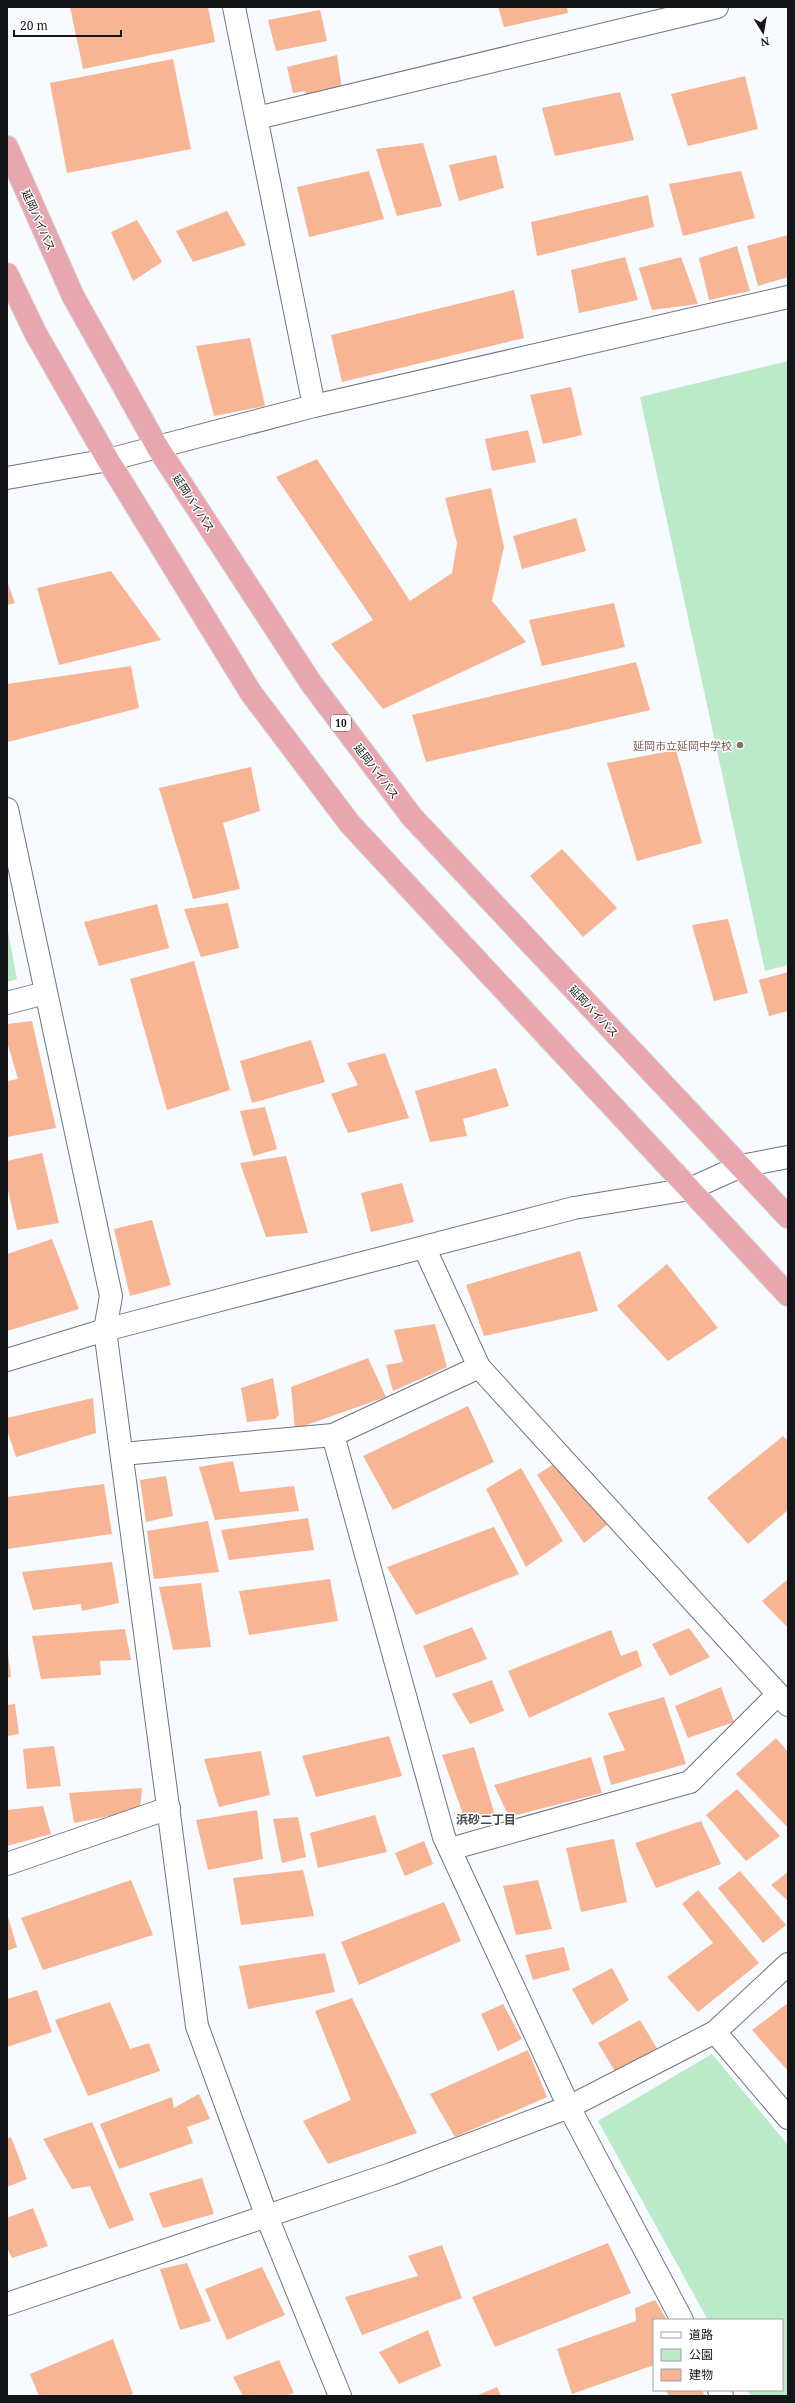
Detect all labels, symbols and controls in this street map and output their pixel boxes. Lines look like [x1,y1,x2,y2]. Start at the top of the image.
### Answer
scale bar [14,12,121,38]
north arrow [743,12,783,52]
text: 20 m [20,17,48,34]
text: N [759,34,771,51]
street label: 延岡バイパス [19,187,59,253]
street label: 延岡バイパス [170,471,218,535]
road number: 10 [331,715,351,731]
place label: 延岡市立延岡中学校 [633,738,732,753]
street label: 延岡バイパス [351,740,403,802]
marker: 延岡市立延岡中学校 [735,740,745,750]
street label: 延岡バイパス [566,982,622,1040]
district label: 浜砂二丁目 [456,1811,516,1828]
legend [653,2319,783,2391]
text: 道路 [689,2326,713,2343]
text: 公園 [689,2346,713,2363]
text: 建物 [689,2366,713,2383]

